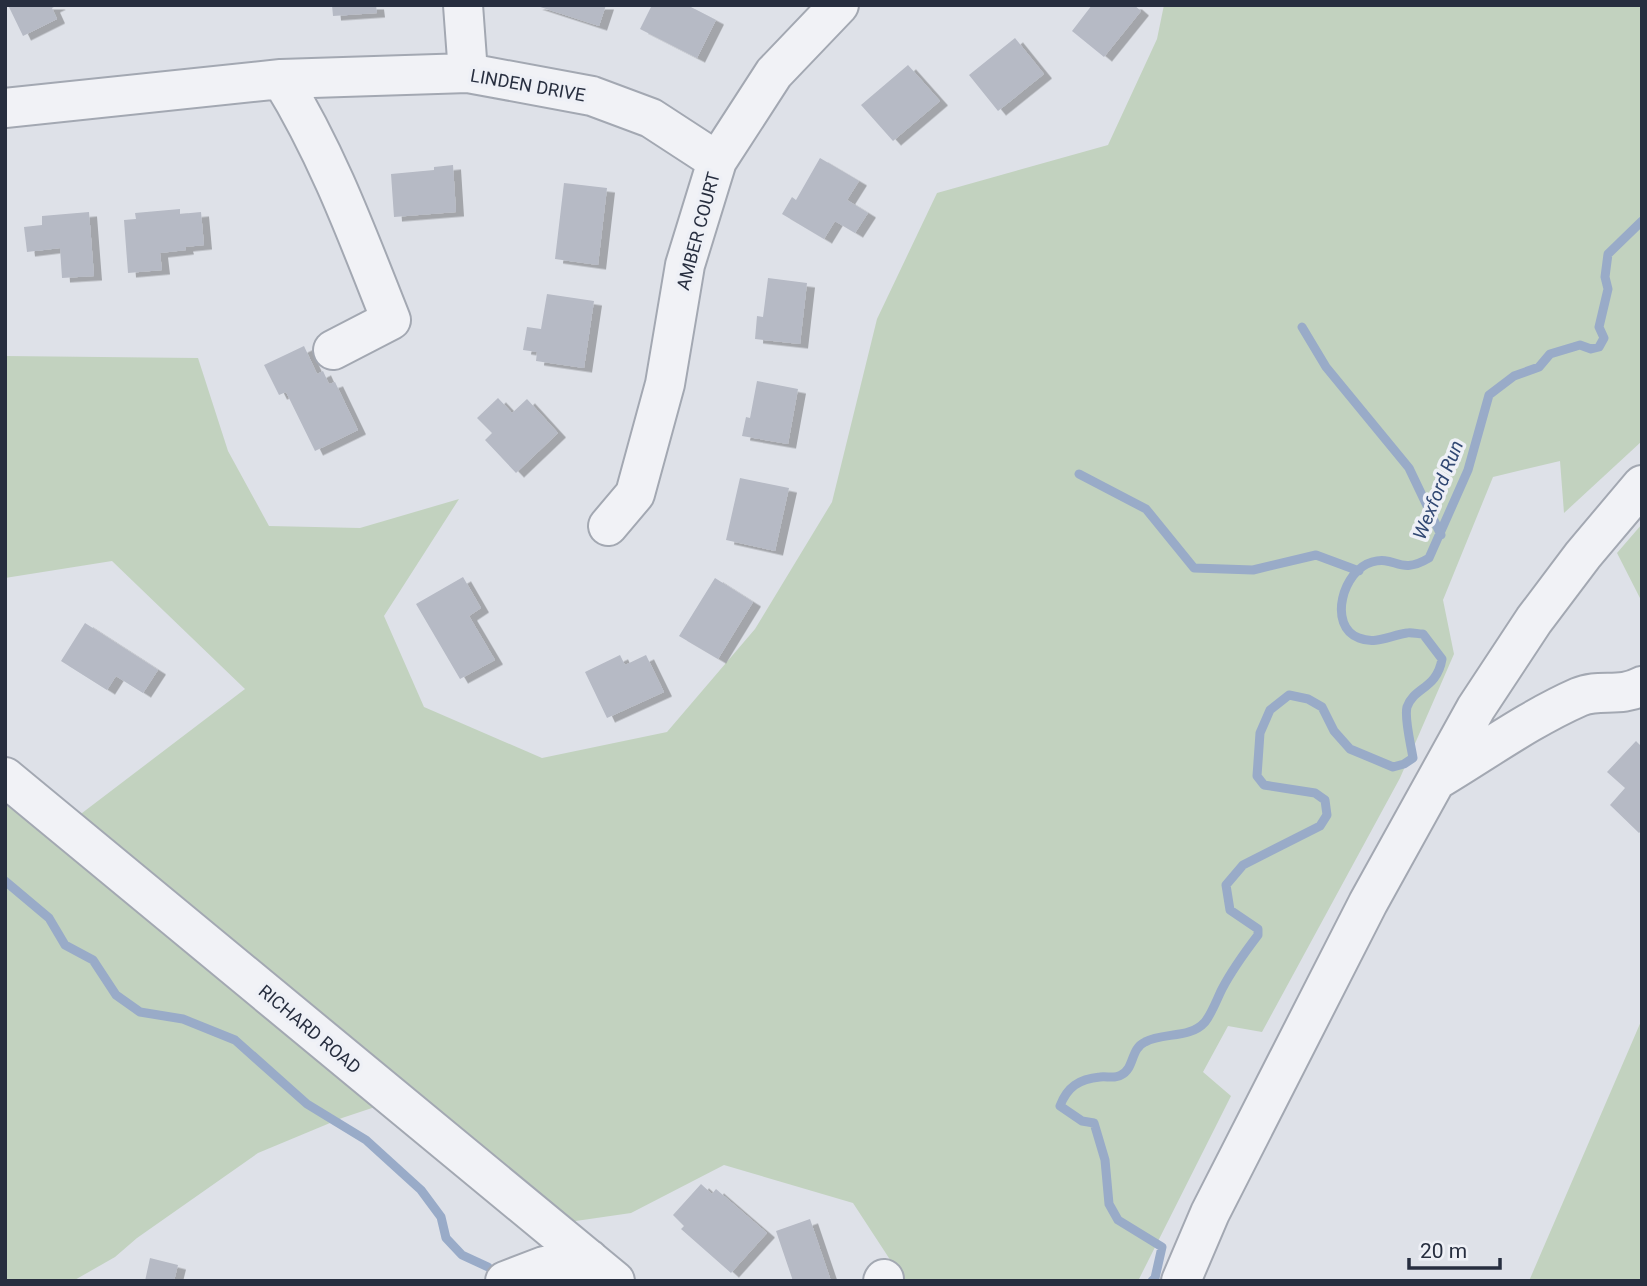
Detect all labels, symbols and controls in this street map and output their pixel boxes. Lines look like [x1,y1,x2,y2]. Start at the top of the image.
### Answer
street label: LINDEN DRIVE [469,65,587,105]
street label: AMBER COURT [672,169,724,292]
water label: Wexford Run [1408,437,1468,543]
street label: RICHARD ROAD [255,980,365,1078]
scale bar [1409,1226,1500,1270]
text: 20 m [1420,1239,1467,1263]

